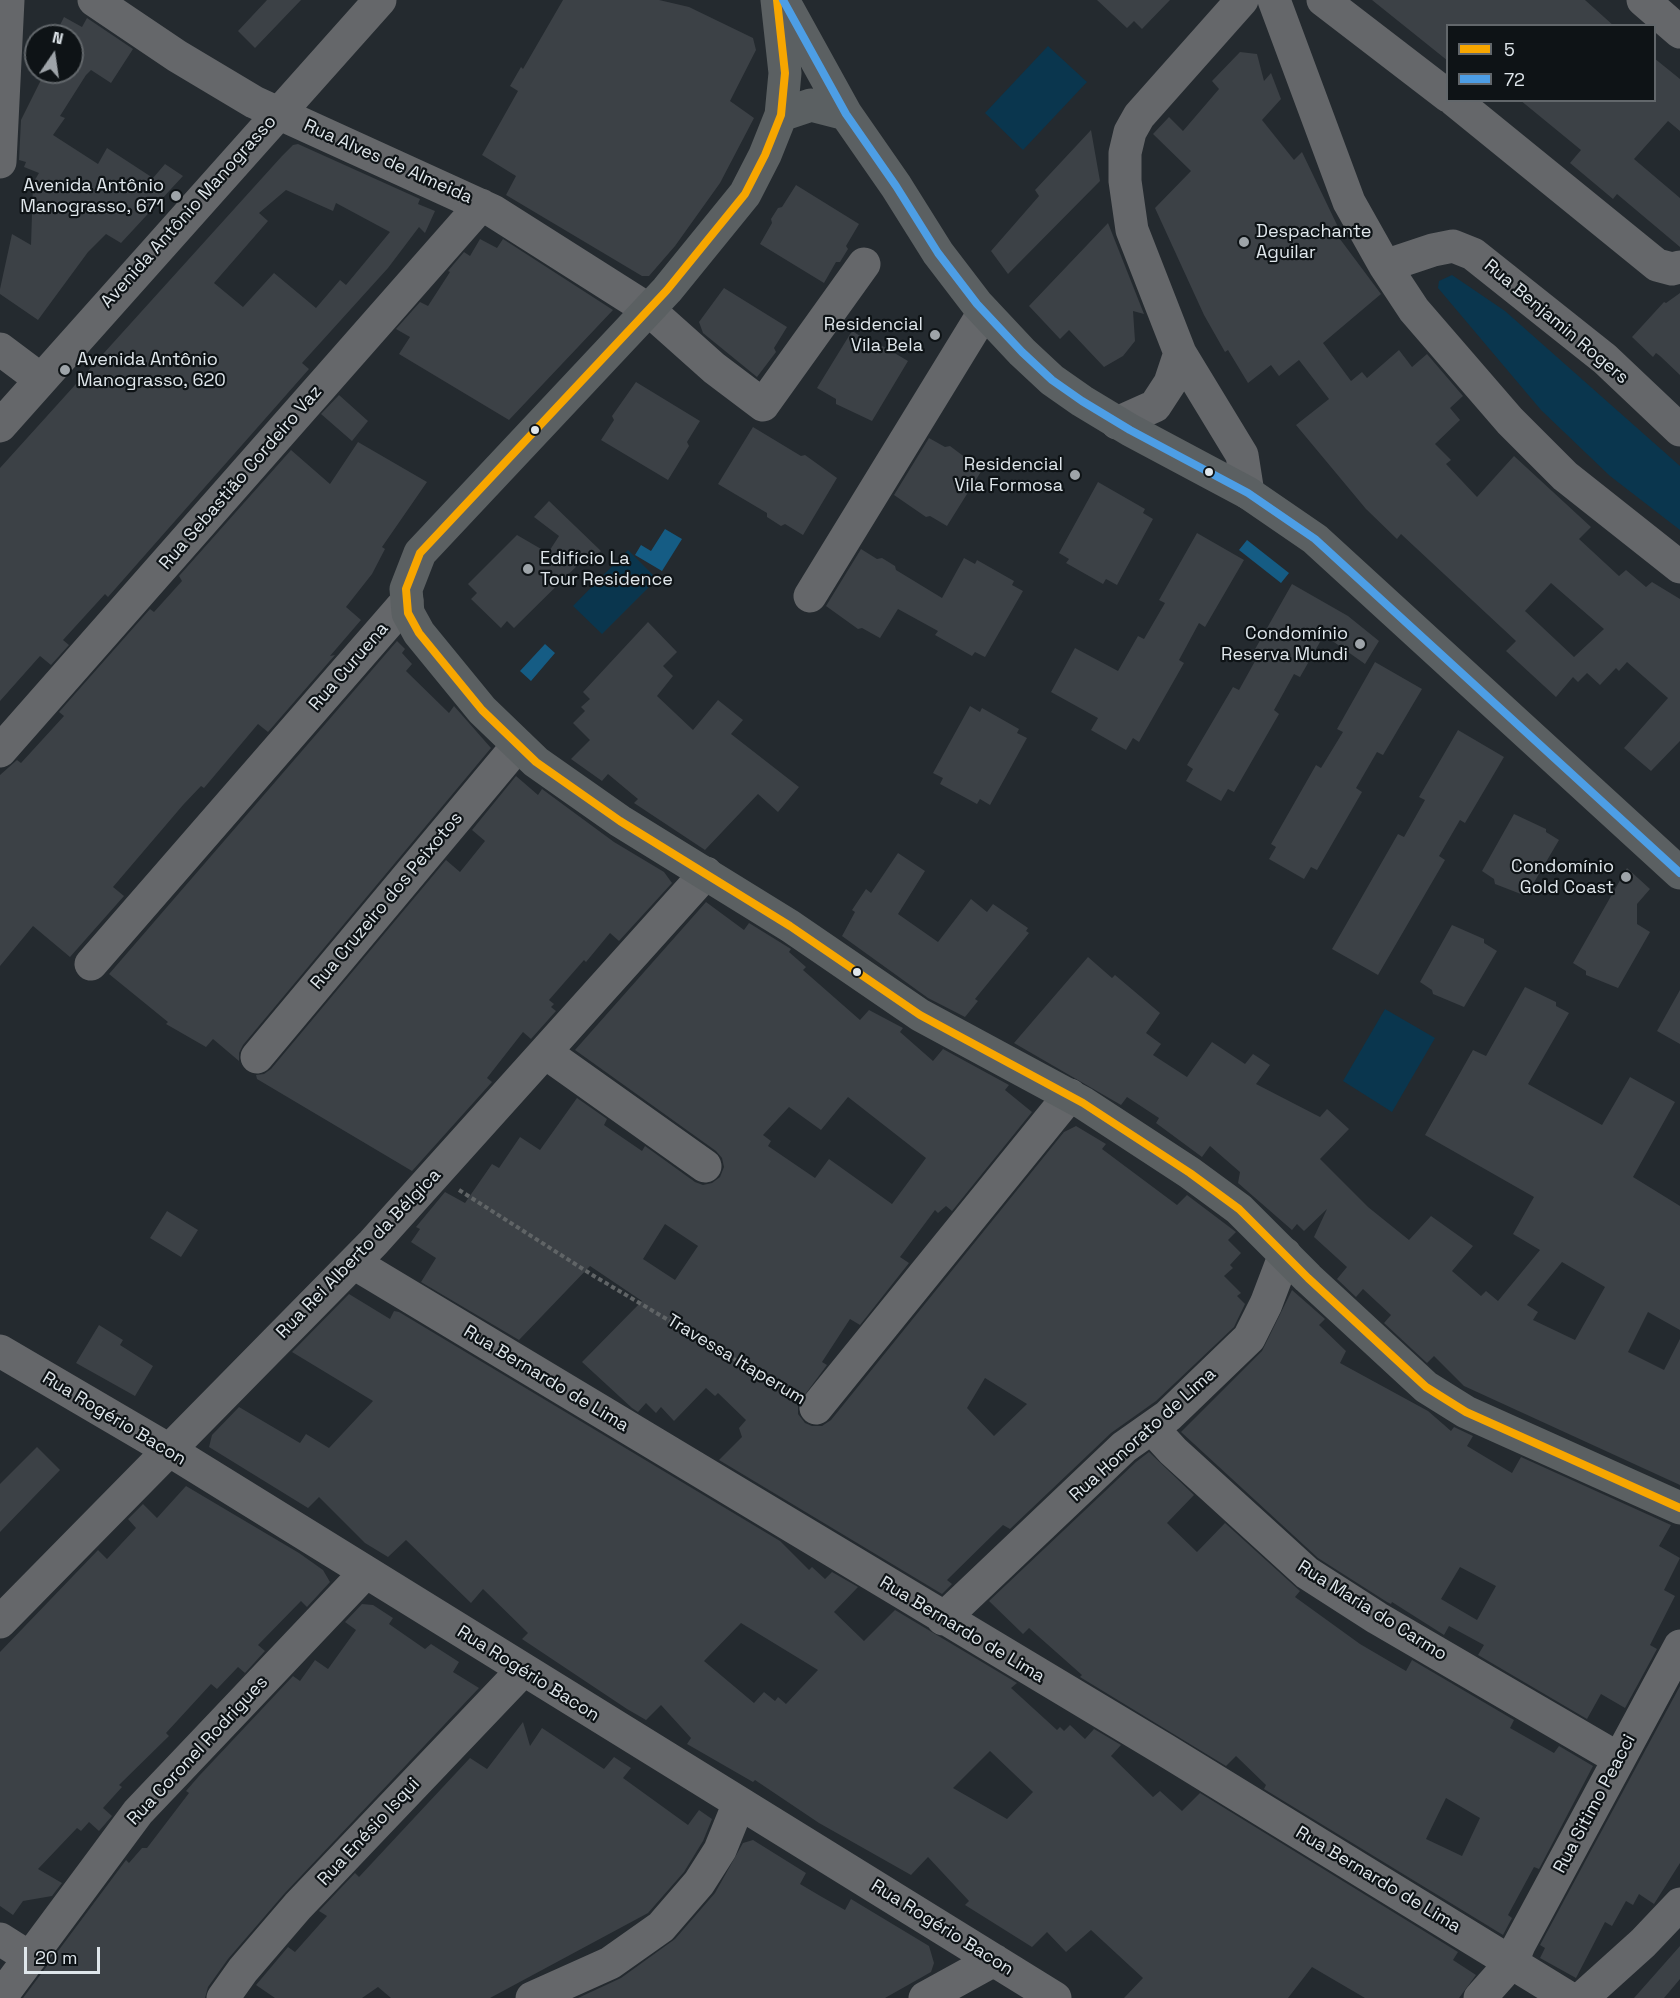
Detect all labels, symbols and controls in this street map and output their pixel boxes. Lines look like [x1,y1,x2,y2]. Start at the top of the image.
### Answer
north arrow [24,24,84,84]
legend [1446,24,1656,102]
text: N [50,26,65,49]
text: 5 [1504,38,1515,61]
text: 72 [1504,68,1525,91]
street label: Avenida Antônio Manograsso [97,111,281,313]
street label: Rua Alves de Almeida [300,115,476,209]
place label: Avenida Antônio Manograsso, 671 [20,175,164,218]
marker: Avenida Antônio Manograsso, 671 [169,189,183,203]
place label: Despachante Aguilar [1256,221,1371,264]
marker: Despachante Aguilar [1237,235,1251,249]
street label: Rua Benjamin Rogers [1479,255,1633,389]
place label: Residencial Vila Bela [824,314,923,356]
marker: Residencial Vila Bela [928,328,942,342]
place label: Avenida Antônio Manograsso, 620 [77,349,226,392]
marker: Avenida Antônio Manograsso, 620 [58,363,72,377]
street label: Rua Sebastião Cordeiro Vaz [155,381,327,575]
unlabelled marker [529,424,541,436]
place label: Residencial Vila Formosa [954,454,1063,496]
unlabelled marker [1203,466,1215,478]
marker: Residencial Vila Formosa [1068,468,1082,482]
place label: Edifício La Tour Residence [540,548,673,590]
marker: Edifício La Tour Residence [521,562,535,576]
street label: Rua Curuena [305,618,393,716]
place label: Condomínio Reserva Mundi [1221,623,1348,666]
marker: Condomínio Reserva Mundi [1353,637,1367,651]
street label: Rua Cruzeiro dos Peixotos [306,808,468,994]
place label: Condomínio Gold Coast [1511,856,1614,898]
marker: Condomínio Gold Coast [1619,870,1633,884]
unlabelled marker [851,966,863,978]
street label: Rua Rei Alberto da Bélgica [272,1165,446,1343]
street label: Travessa Itaperum [663,1310,809,1410]
street label: Rua Bernardo de Lima [460,1321,632,1437]
street label: Rua Honorato de Lima [1065,1364,1221,1506]
street label: Rua Rogério Bacon [38,1368,190,1470]
street label: Rua Maria do Carmo [1293,1556,1451,1666]
street label: Rua Bernardo de Lima [876,1572,1048,1688]
street label: Rua Rogério Bacon [453,1621,603,1727]
street label: Rua Coronel Rodrigues [123,1672,273,1830]
street label: Rua Sitimo Peacci [1549,1731,1641,1877]
street label: Rua Enésio Isqui [313,1774,425,1890]
street label: Rua Bernardo de Lima [1292,1822,1464,1938]
street label: Rua Rogério Bacon [867,1875,1017,1981]
scale bar [27,1935,104,1973]
text: 20 m [35,1946,78,1969]

